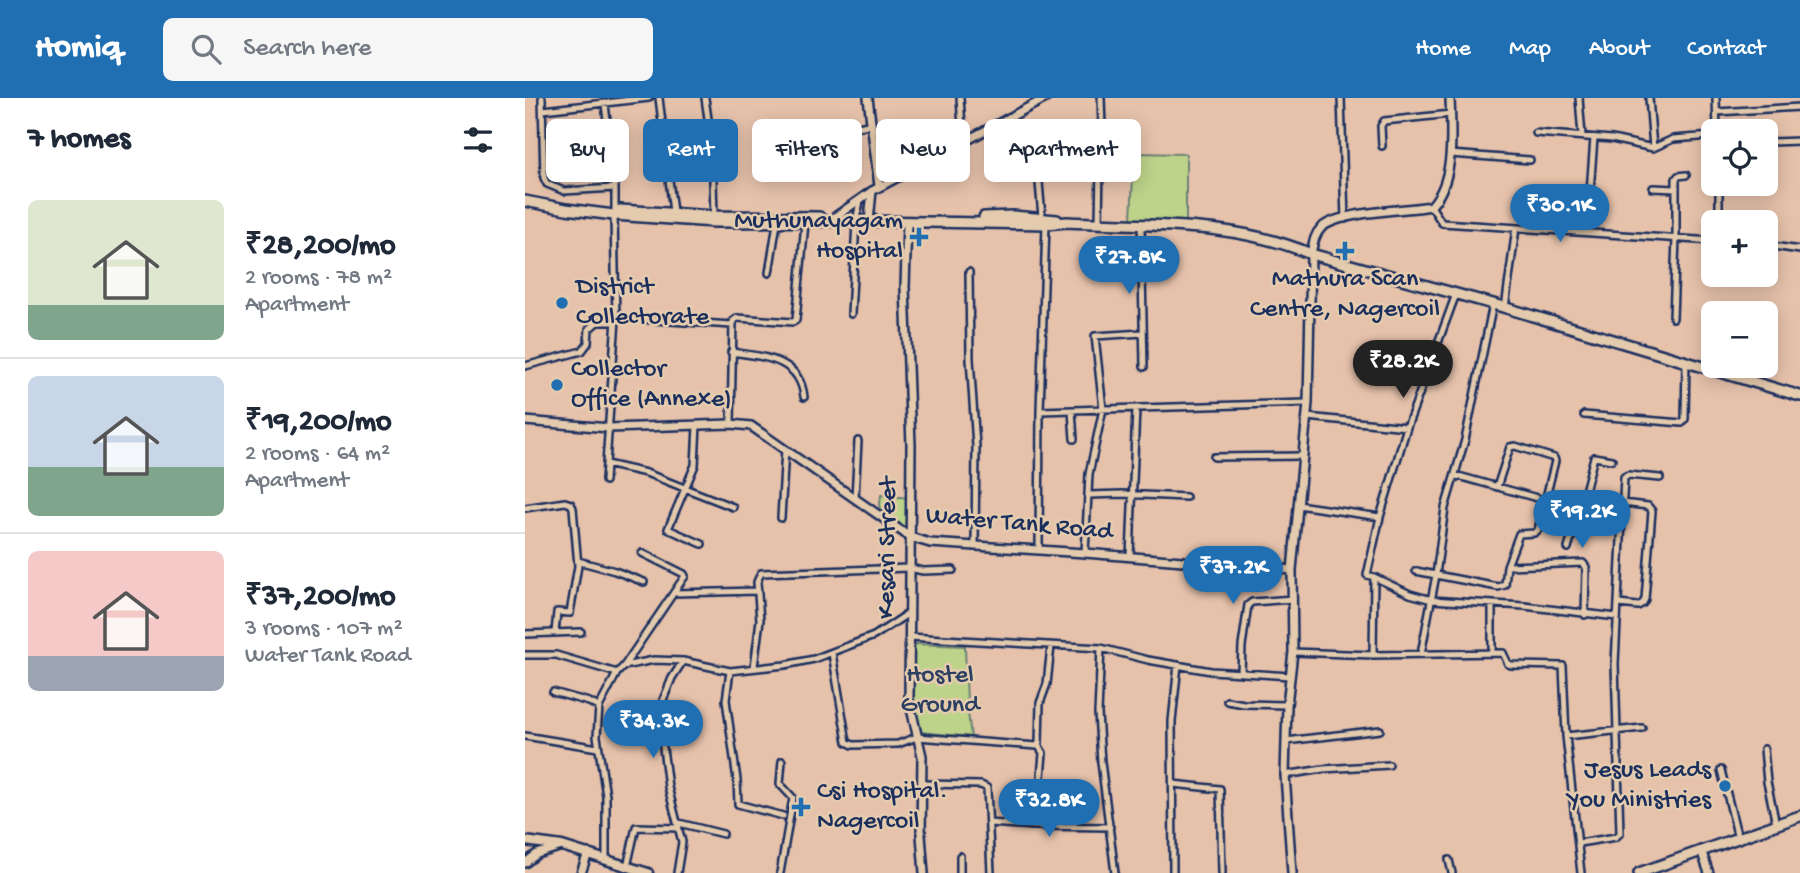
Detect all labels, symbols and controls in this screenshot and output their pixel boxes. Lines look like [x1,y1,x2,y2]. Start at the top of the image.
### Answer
search box [163,18,653,81]
text: Homiq [35,30,121,68]
icon: search [187,30,225,68]
text: Search here [243,34,371,65]
text: Home [1415,35,1471,64]
text: Map [1509,35,1551,64]
text: About [1589,35,1649,64]
text: Contact [1687,35,1765,64]
chip: Buy [546,119,629,182]
chip: Rent [643,119,738,182]
chip: Filters [752,119,862,182]
chip: New [876,119,970,182]
chip: Apartment [984,119,1141,182]
map controls [1701,119,1778,378]
button: locate [1701,119,1778,196]
icon: filters [459,121,497,159]
text: 7 homes [28,123,130,158]
pin: ₹30.1K [1503,184,1617,244]
text: ₹30.1K [1526,193,1594,220]
place label: Muthunayagam Hospital [734,207,903,268]
button: + [1701,210,1778,287]
marker: Muthunayagam Hospital [909,227,929,247]
icon: home [84,228,168,312]
text: ₹28,200/mo [245,230,396,265]
pin: ₹27.8K [1072,236,1186,296]
marker: Mathura Scan Centre, Nagercoil [1335,241,1355,261]
text: ₹27.8K [1095,245,1163,272]
text: 2 rooms · 78 m² [245,265,392,292]
place label: Mathura Scan Centre, Nagercoil [1250,265,1440,326]
place label: District Collectorate [574,273,710,334]
text: Apartment [245,292,349,319]
marker: District Collectorate [554,295,570,311]
button: − [1701,301,1778,378]
pin: ₹28.2K [1346,341,1460,400]
text: ₹28.2K [1369,349,1437,376]
place label: Collector Office (Annexe) [571,355,732,416]
marker: Collector Office (Annexe) [549,377,565,393]
icon: home [84,404,168,488]
text: ₹19,200/mo [245,406,392,441]
text: 2 rooms · 64 m² [245,441,390,468]
text: Apartment [245,468,349,495]
street label: Kesari Street [872,474,906,619]
pin: ₹19.2K [1525,490,1639,550]
text: ₹19.2K [1549,499,1615,526]
street label: Water Tank Road [924,501,1115,549]
pin: ₹37.2K [1176,546,1290,606]
text: ₹37.2K [1199,555,1267,582]
icon: home [84,579,168,663]
text: ₹37,200/mo [245,581,396,616]
text: 3 rooms · 107 m² [245,616,403,643]
text: Water Tank Road [245,643,411,670]
park label: Hostel Ground [901,661,981,722]
pin: ₹34.3K [596,700,710,760]
text: ₹34.3K [619,709,687,736]
place label: Jesus Leads You Ministries [1565,756,1712,817]
place label: Csi Hospital. Nagercoil [817,777,948,838]
marker: Jesus Leads You Ministries [1717,778,1733,794]
pin: ₹32.8K [992,780,1106,839]
text: ₹32.8K [1015,788,1083,815]
marker: Csi Hospital. Nagercoil [791,797,811,817]

